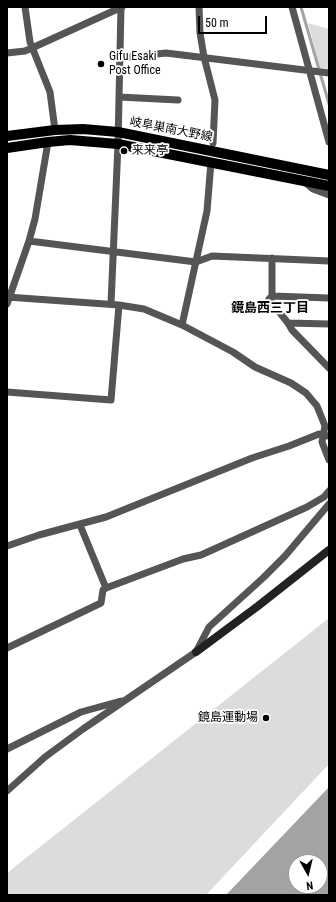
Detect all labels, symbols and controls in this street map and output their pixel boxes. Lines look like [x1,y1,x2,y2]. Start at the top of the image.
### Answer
scale bar [200,8,269,34]
text: 50 m [205,16,229,30]
place label: Gifu Esaki Post Office [109,50,161,78]
marker: Gifu Esaki Post Office [96,59,106,69]
street label: 岐阜巣南大野線 [128,115,214,145]
place label: 来来亭 [132,144,168,158]
marker: 来来亭 [119,146,129,156]
district label: 鏡島西三丁目 [231,301,309,317]
place label: 鏡島運動場 [198,711,258,725]
marker: 鏡島運動場 [261,713,271,723]
north arrow [288,854,328,894]
text: N [305,878,314,892]

